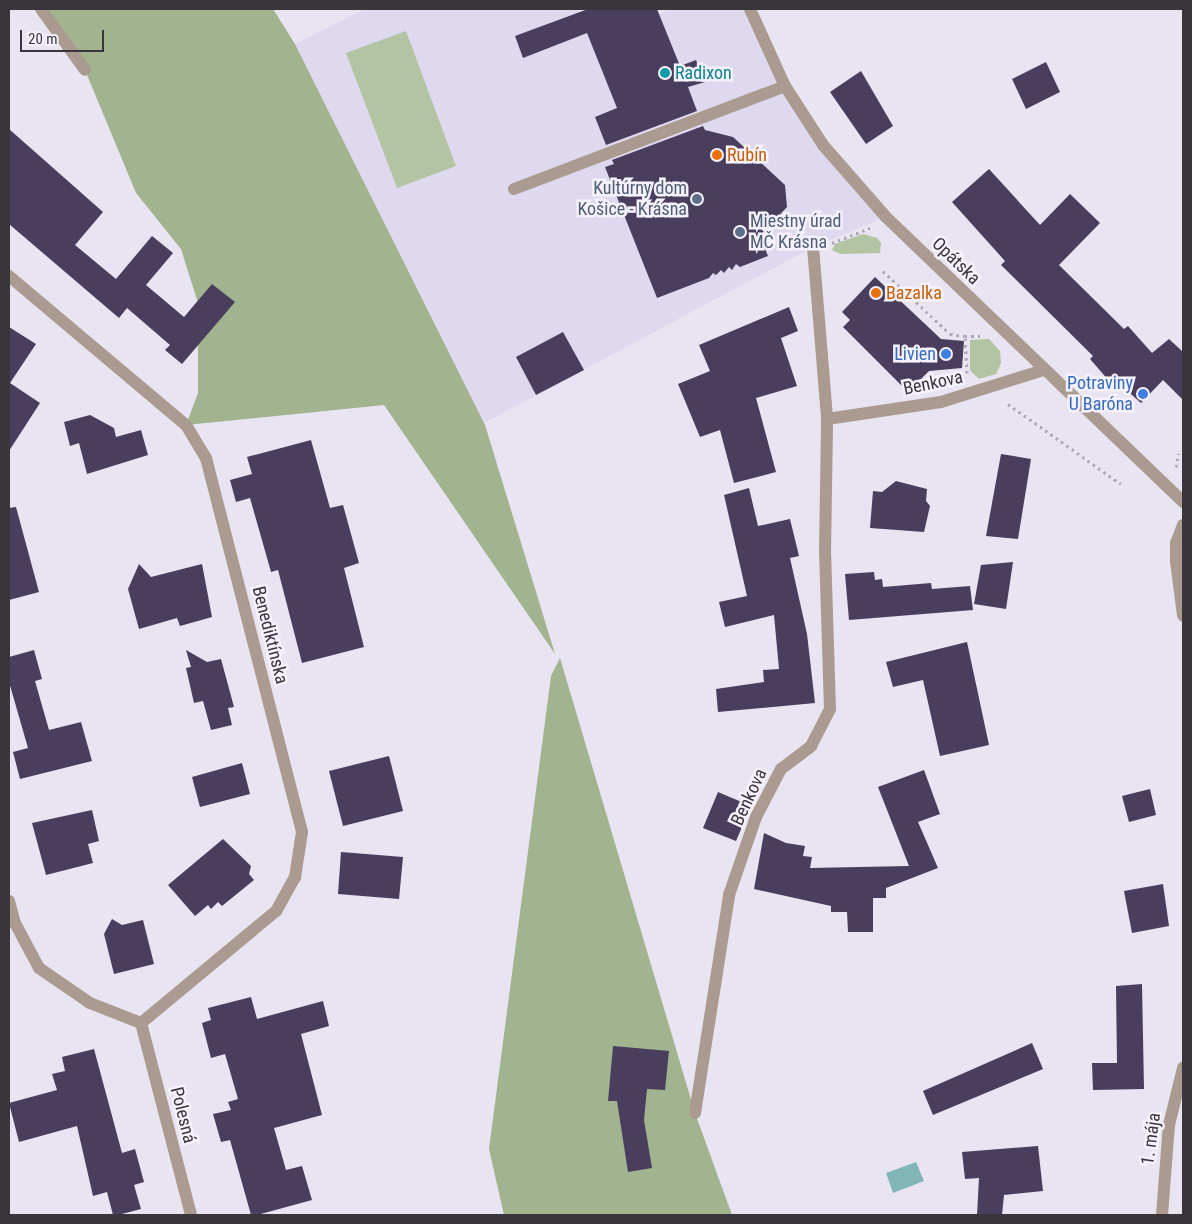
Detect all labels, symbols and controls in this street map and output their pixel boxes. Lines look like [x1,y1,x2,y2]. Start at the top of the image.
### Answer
scale bar [22,20,106,52]
text: 20 m [28,30,58,48]
place label: Radixon [675,62,732,84]
marker: Radixon [659,67,671,79]
place label: Rubín [727,144,767,166]
marker: Rubín [711,149,723,161]
place label: Kultúrny dom Košice - Krásna [577,178,687,220]
marker: Kultúrny dom Košice - Krásna [691,193,703,205]
place label: Miestny úrad MČ Krásna [750,211,841,253]
marker: Miestny úrad MČ Krásna [734,226,746,238]
street label: Opátska [927,233,985,289]
place label: Bazalka [886,282,942,304]
marker: Bazalka [870,287,882,299]
place label: Livien [894,343,936,365]
marker: Livien [940,348,952,360]
street label: Benkova [901,366,965,400]
place label: Potraviny U Baróna [1067,373,1133,416]
marker: Potraviny U Baróna [1137,388,1149,400]
street label: Benediktínska [247,584,293,686]
street label: Benkova [726,765,772,829]
street label: Polesná [166,1085,200,1145]
street label: 1. mája [1137,1111,1165,1167]

